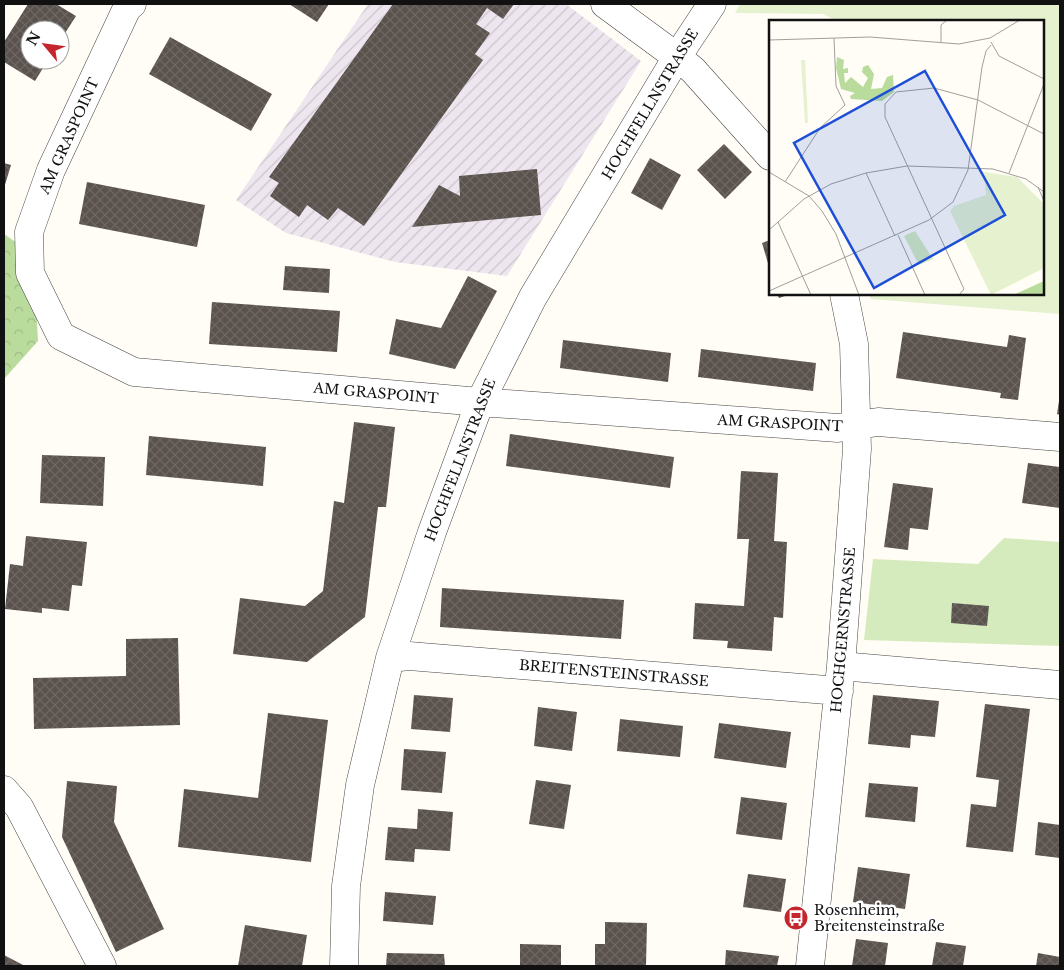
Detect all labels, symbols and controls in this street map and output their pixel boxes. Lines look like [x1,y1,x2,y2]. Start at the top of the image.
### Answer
north arrow [20,20,70,70]
inset map [769,20,1044,295]
street label: HOCHFELLNSTRASSE [598,25,702,183]
text: N [23,29,45,49]
street label: AM GRASPOINT [35,75,103,198]
street label: HOCHFELLNSTRASSE [421,376,499,544]
street label: AM GRASPOINT [312,378,439,407]
street label: AM GRASPOINT [716,411,843,435]
street label: HOCHGERNSTRASSE [827,546,859,714]
street label: BREITENSTEINSTRASSE [518,656,710,690]
place label: Rosenheim, Breitensteinstraße [814,901,945,935]
bus stop icon: Rosenheim, Breitensteinstraße [783,905,809,931]

